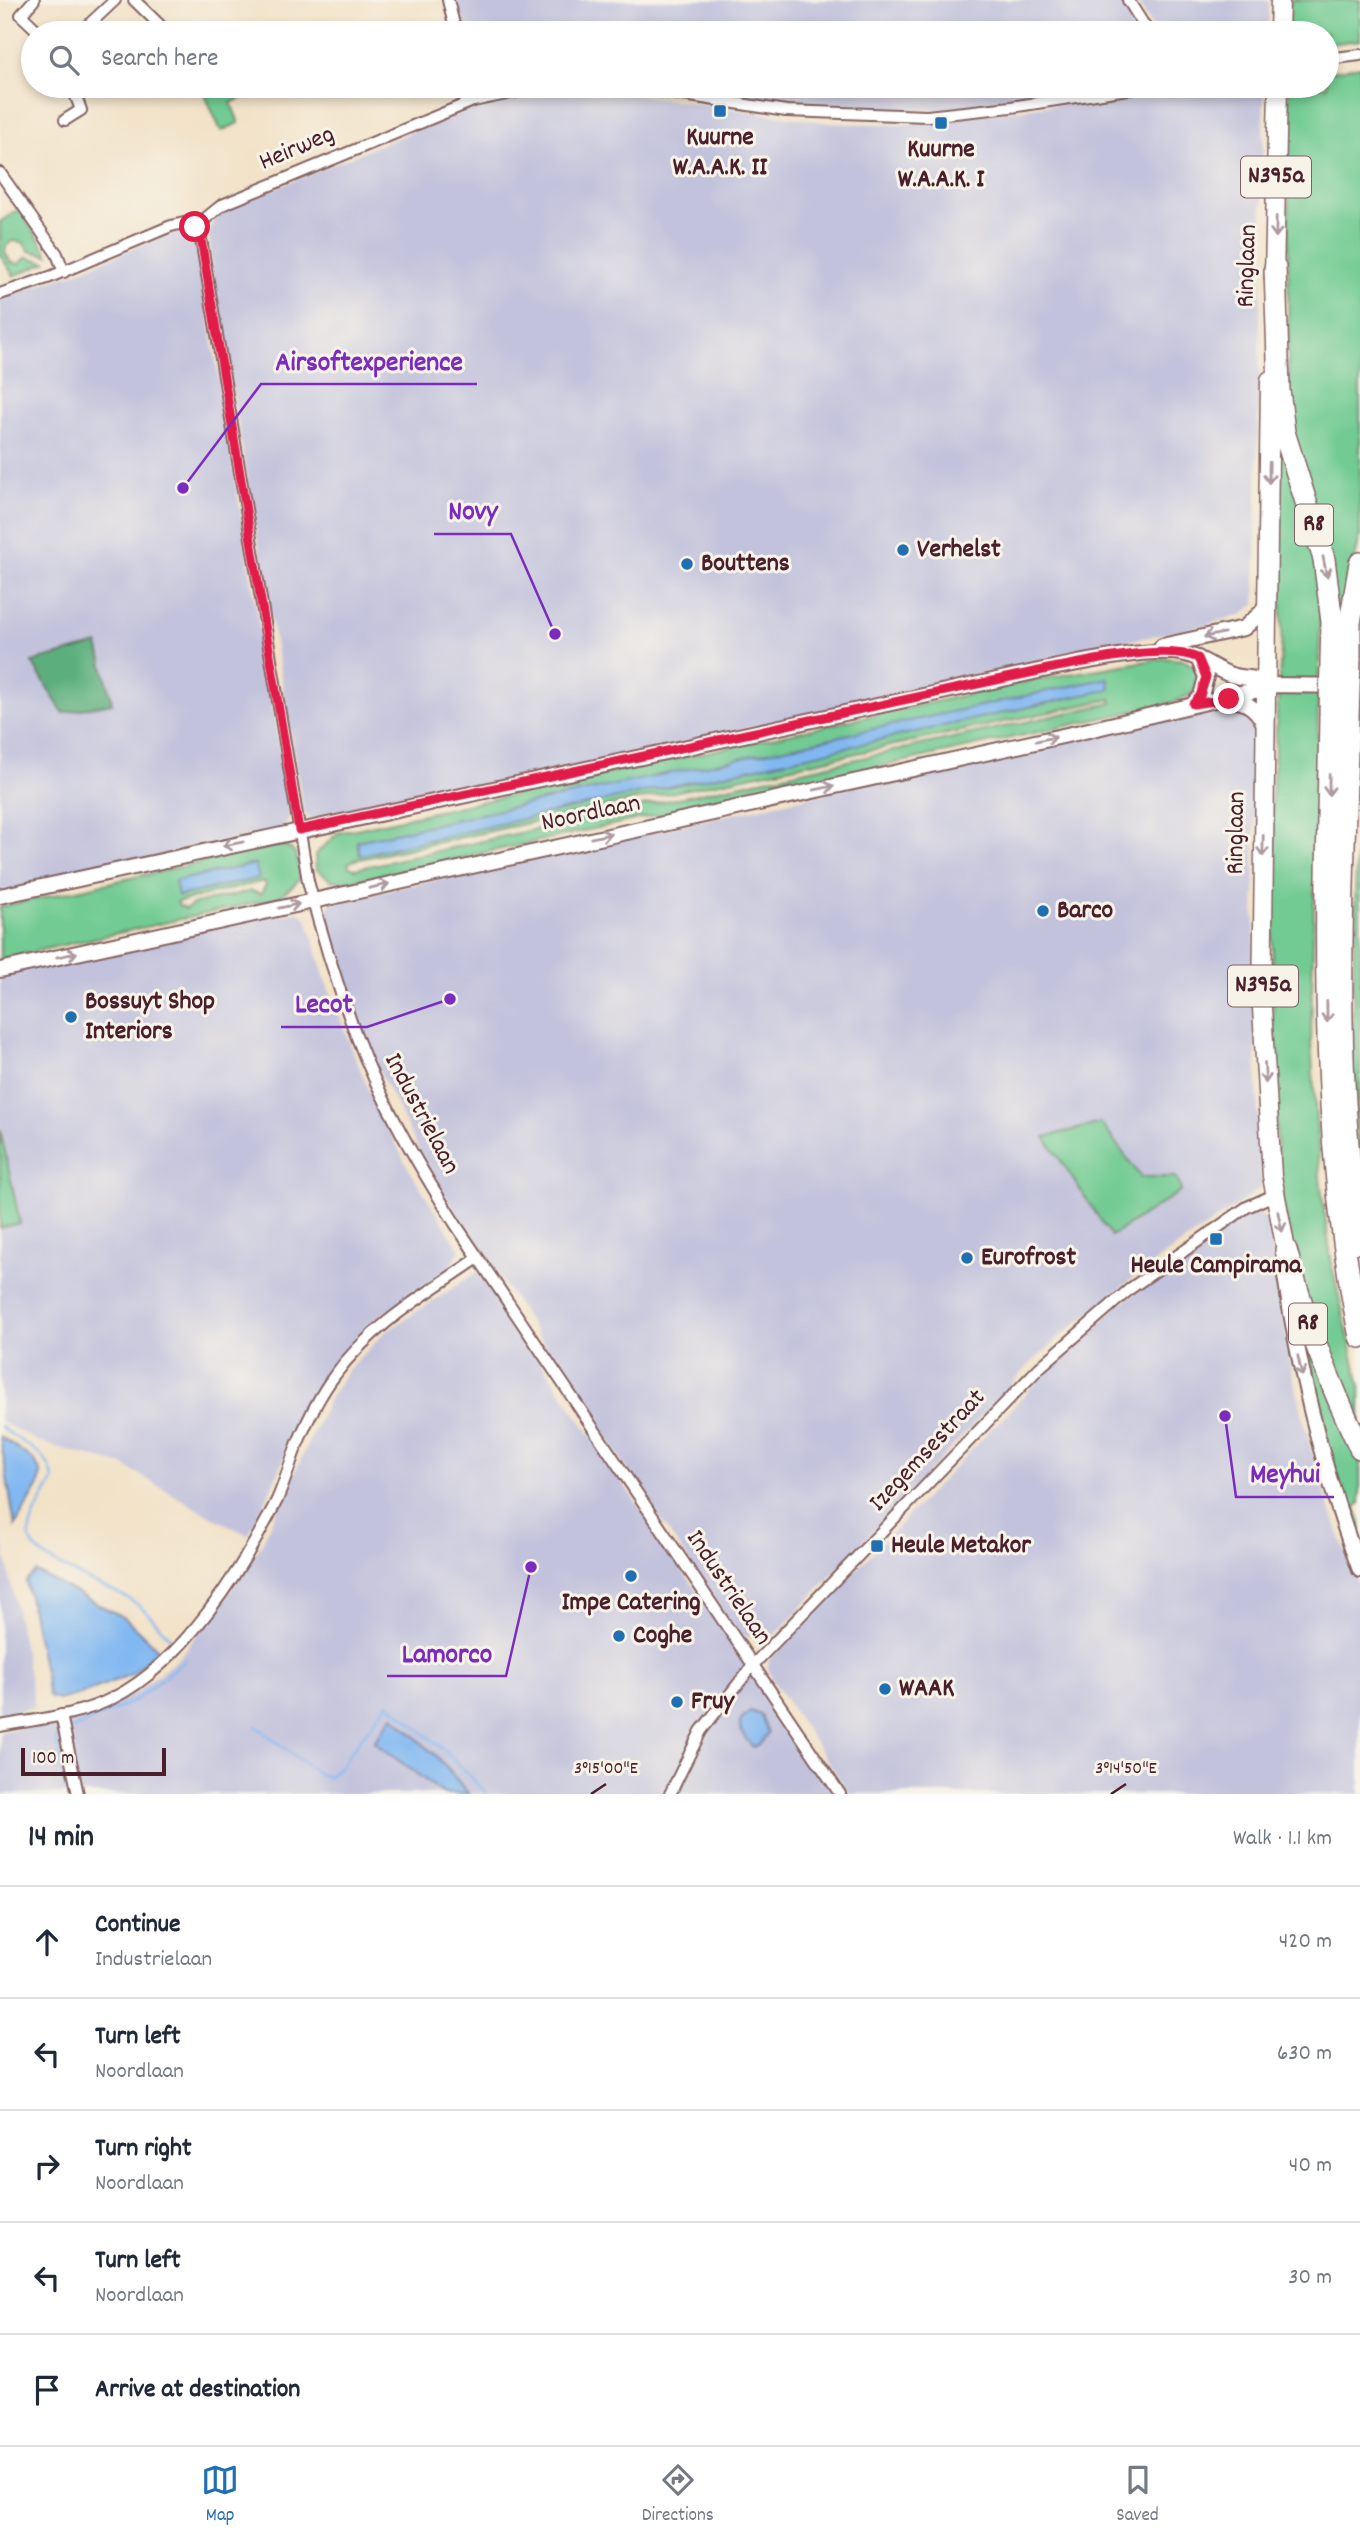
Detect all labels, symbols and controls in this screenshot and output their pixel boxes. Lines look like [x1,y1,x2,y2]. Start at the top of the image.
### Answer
search box [21,21,1339,98]
icon: search [45,41,83,79]
text: Search here [101,41,219,78]
marker: Kuurne W.A.A.K. II [712,103,728,119]
marker: Kuurne W.A.A.K. I [933,115,949,131]
street label: Heirweg [254,117,340,181]
place label: Kuurne W.A.A.K. II [673,120,768,187]
place label: Kuurne W.A.A.K. I [898,132,985,199]
road number: N395a [1241,156,1311,197]
route start [179,211,210,242]
one-way arrow [1269,216,1282,239]
street label: Ringlaan [1228,224,1268,308]
callout: Airsoftexperience [261,335,477,384]
text: Airsoftexperience [275,345,463,385]
one-way arrow [1263,462,1276,485]
callout: Novy [434,485,511,534]
text: Novy [448,494,499,534]
road number: R8 [1295,504,1333,546]
place label: Verhelst [917,532,1001,569]
marker: Verhelst [895,542,911,558]
place label: Bouttens [701,546,790,583]
one-way arrow [1319,555,1333,578]
marker: Bouttens [679,556,695,572]
one-way arrow [1203,629,1226,643]
route end [1213,683,1244,714]
one-way arrow [1034,732,1057,746]
one-way arrow [1322,773,1336,796]
one-way arrow [812,780,835,794]
street label: Noordlaan [538,785,644,843]
street label: Ringlaan [1218,791,1256,875]
one-way arrow [589,829,612,843]
one-way arrow [1256,834,1270,857]
one-way arrow [222,838,245,851]
one-way arrow [368,879,390,892]
place label: Barco [1057,893,1114,930]
one-way arrow [277,899,300,913]
marker: Barco [1035,903,1051,919]
one-way arrow [55,948,78,962]
road number: N395a [1228,966,1298,1006]
callout: Lecot [281,978,367,1027]
place label: Bossuyt Shop Interiors [85,984,215,1051]
text: Lecot [295,987,354,1027]
one-way arrow [1320,1000,1334,1023]
marker: Bossuyt Shop Interiors [63,1009,79,1025]
street label: Industrielaan [374,1047,468,1181]
one-way arrow [1259,1061,1272,1084]
one-way arrow [1274,1211,1287,1233]
marker: Heule Campirama [1208,1231,1224,1247]
place label: Eurofrost [981,1240,1077,1277]
place label: Heule Campirama [1130,1248,1302,1285]
marker: Eurofrost [959,1250,975,1266]
road number: R8 [1289,1304,1327,1344]
one-way arrow [1293,1354,1307,1377]
street label: Izegemsestraat [861,1381,995,1521]
callout: Meyhui [1236,1448,1334,1497]
text: Meyhui [1250,1457,1320,1497]
street label: Industrielaan [676,1523,780,1653]
place label: Heule Metakor [891,1528,1031,1565]
marker: Heule Metakor [869,1538,885,1554]
marker: Impe Catering [623,1568,639,1584]
place label: Impe Catering [561,1585,701,1622]
place label: Coghe [633,1618,692,1655]
callout: Lamorco [387,1627,506,1676]
marker: Coghe [611,1628,627,1644]
text: Lamorco [402,1637,492,1677]
place label: WAAK [899,1671,954,1708]
marker: WAAK [877,1681,893,1697]
place label: Fruy [691,1684,735,1721]
marker: Fruy [669,1694,685,1710]
scale bar [21,1745,166,1777]
text: 100 m [32,1746,74,1773]
text: 3°15'00"E [574,1757,638,1782]
text: 3°14'50"E [1095,1757,1157,1782]
text: 14 min [28,1818,94,1861]
text: Walk · 1.1 km [1233,1823,1332,1856]
text: Continue [95,1907,180,1944]
icon: ahead [28,1923,66,1961]
text: 420 m [1279,1926,1332,1959]
text: Industrielaan [95,1944,212,1977]
text: Turn left [95,2019,181,2056]
icon: left [28,2035,66,2073]
text: 630 m [1277,2038,1332,2071]
text: Noordlaan [95,2056,184,2089]
text: Turn right [95,2131,192,2168]
icon: right [28,2147,66,2185]
text: 40 m [1289,2150,1332,2183]
text: Noordlaan [95,2168,184,2201]
text: Turn left [95,2243,181,2280]
icon: left [28,2259,66,2297]
text: 30 m [1288,2262,1332,2295]
text: Noordlaan [95,2280,184,2313]
icon: arrive [28,2371,66,2409]
text: Arrive at destination [95,2372,300,2409]
tab: Map [201,2461,239,2530]
tab: Directions [642,2461,714,2530]
tab: Saved [1116,2461,1159,2530]

